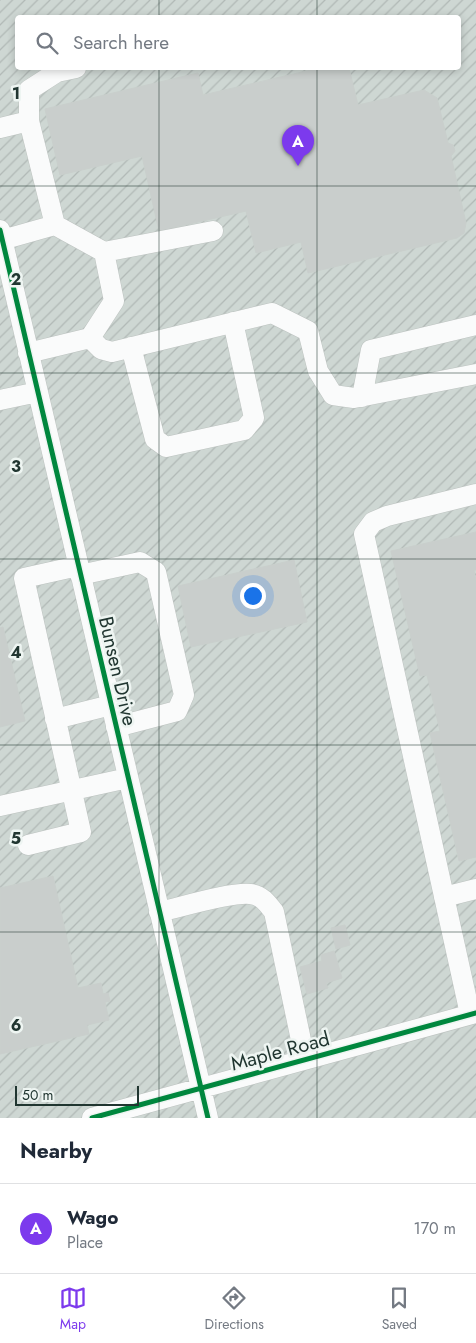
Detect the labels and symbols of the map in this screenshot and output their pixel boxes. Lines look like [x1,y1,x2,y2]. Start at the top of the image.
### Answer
text: 1 [12,82,20,105]
pin: A [282,125,314,166]
text: 2 [11,268,21,291]
text: 3 [11,455,21,478]
your location [240,583,266,609]
street label: Bunsen Drive [91,614,144,729]
text: 4 [10,641,22,664]
text: 5 [11,827,21,850]
text: 6 [11,1014,21,1037]
street label: Maple Road [227,1024,333,1079]
scale bar [15,1083,139,1106]

